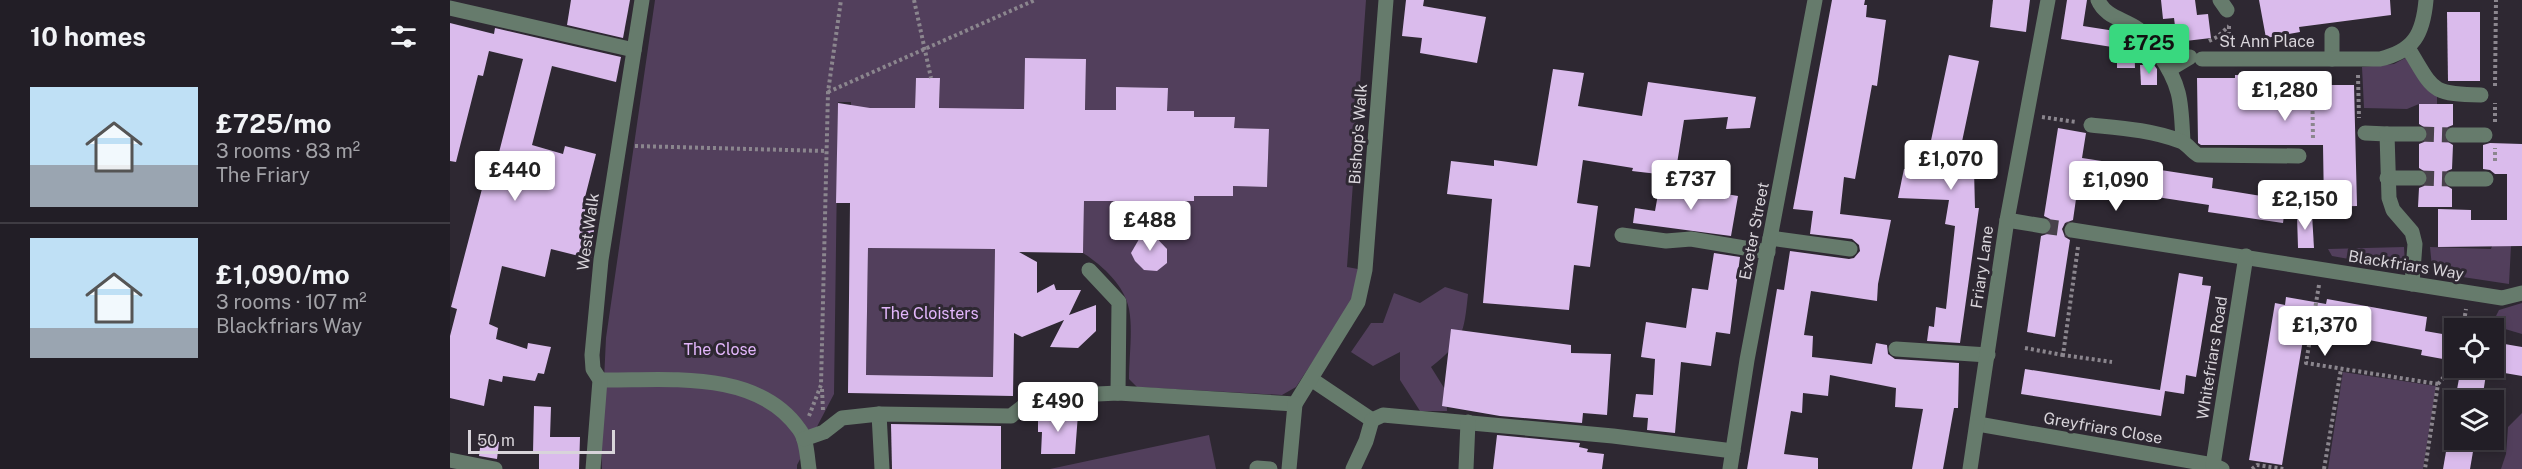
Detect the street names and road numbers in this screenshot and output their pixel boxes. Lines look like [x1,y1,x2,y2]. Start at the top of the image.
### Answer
street label: St Ann Place [2219,32,2315,51]
street label: Bishop's Walk [1345,83,1371,185]
street label: Exeter Street [1735,181,1773,281]
street label: West Walk [573,192,603,272]
street label: Friary Lane [1967,224,1997,310]
street label: Blackfriars Way [2347,246,2466,284]
street label: Whitefriars Road [2193,295,2231,421]
street label: Greyfriars Close [2042,408,2164,448]

